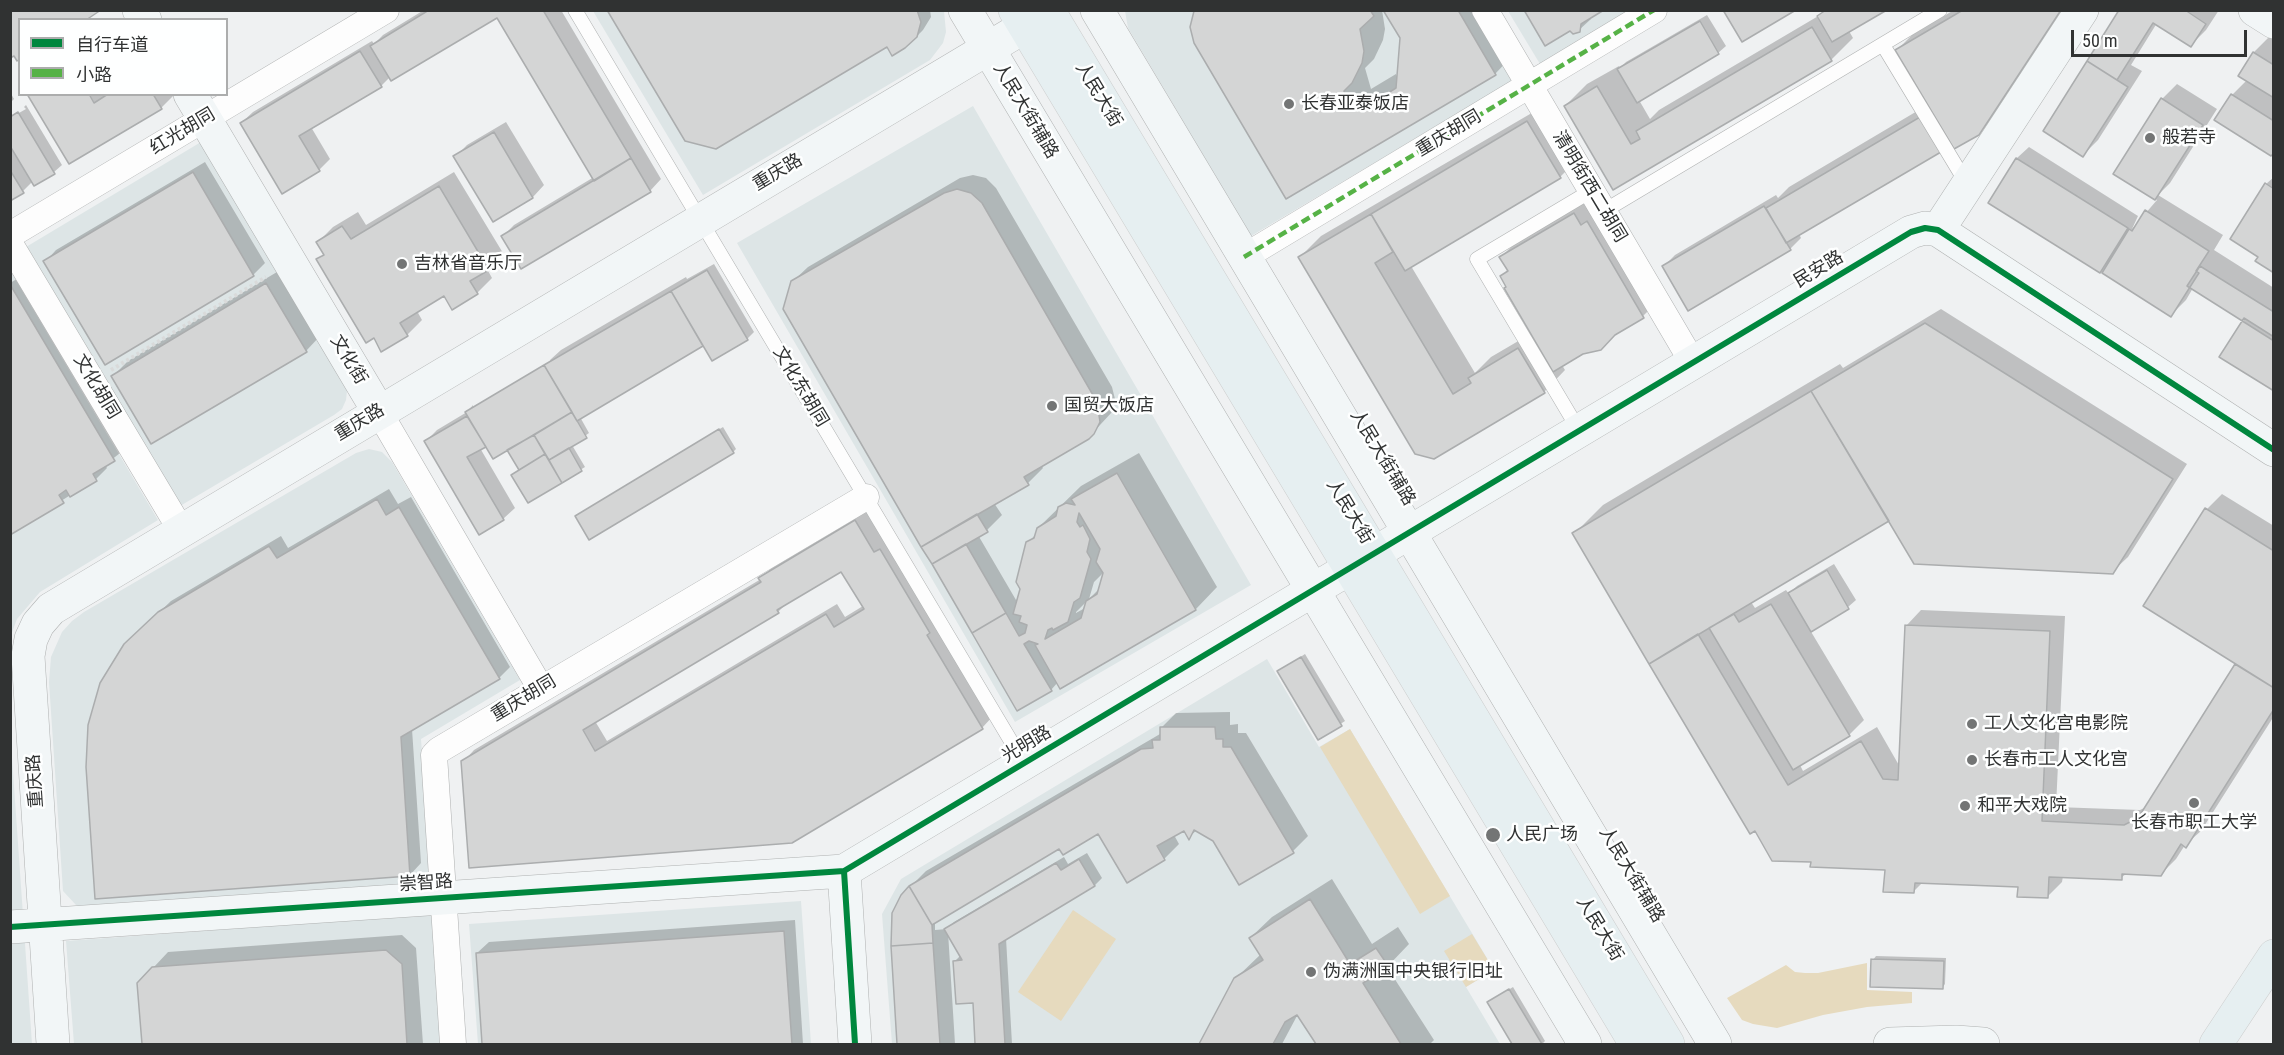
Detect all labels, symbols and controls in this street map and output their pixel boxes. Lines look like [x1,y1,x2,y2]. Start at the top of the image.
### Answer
legend [18,18,228,96]
scale bar [2074,18,2250,56]
text: 50 m [2082,30,2117,51]
text: 自行车道 [76,34,148,55]
street label: 人民大街辅路 [988,59,1062,163]
street label: 人民大街 [1070,59,1126,131]
text: 小路 [76,64,112,85]
place label: 长春亚泰饭店 [1301,93,1409,115]
marker: 长春亚泰饭店 [1282,97,1296,111]
street label: 红光胡同 [147,104,219,160]
street label: 重庆胡同 [1413,106,1485,162]
street label: 清明街西二胡同 [1547,127,1631,247]
place label: 般若寺 [2162,127,2216,149]
marker: 般若寺 [2143,131,2157,145]
street label: 重庆路 [749,150,807,196]
street label: 民安路 [1790,247,1848,293]
place label: 吉林省音乐厅 [414,253,522,275]
marker: 吉林省音乐厅 [395,257,409,271]
street label: 文化街 [325,331,371,389]
street label: 文化东胡同 [768,343,832,431]
street label: 文化胡同 [68,351,124,423]
place label: 国贸大饭店 [1064,395,1154,417]
marker: 国贸大饭店 [1045,399,1059,413]
street label: 重庆路 [331,400,389,446]
street label: 人民大街辅路 [1345,406,1419,510]
street label: 人民大街 [1321,476,1377,548]
street label: 重庆胡同 [488,671,560,727]
place label: 工人文化宫电影院 [1984,713,2128,735]
marker: 工人文化宫电影院 [1965,717,1979,731]
street label: 光明路 [998,722,1056,768]
place label: 长春市工人文化宫 [1984,749,2128,771]
street label: 重庆路 [23,753,49,809]
marker: 长春市工人文化宫 [1965,753,1979,767]
place label: 和平大戏院 [1977,795,2067,817]
marker: 长春市职工大学 [2187,796,2201,810]
marker: 和平大戏院 [1958,799,1972,813]
place label: 长春市职工大学 [2131,812,2257,834]
street label: 人民大街辅路 [1594,823,1668,927]
place label: 人民广场 [1506,824,1578,846]
marker: 人民广场 [1484,826,1502,844]
street label: 崇智路 [398,871,454,897]
street label: 人民大街 [1571,893,1627,965]
place label: 伪满洲国中央银行旧址 [1323,961,1503,983]
marker: 伪满洲国中央银行旧址 [1304,965,1318,979]

